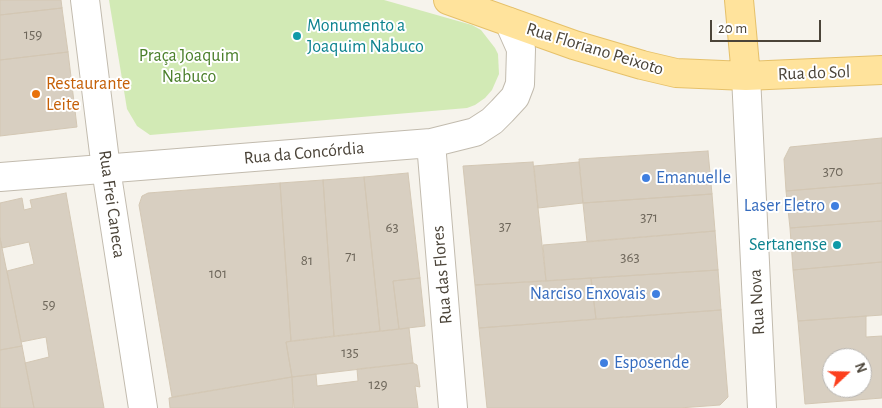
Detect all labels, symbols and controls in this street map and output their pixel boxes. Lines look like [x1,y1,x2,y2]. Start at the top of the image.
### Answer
scale bar [712,10,823,42]
place label: Monumento a Joaquim Nabuco [307,15,424,58]
street label: Rua Floriano Peixoto [524,18,666,80]
text: 20 m [718,21,747,36]
house number: 159 [24,25,42,43]
marker: Monumento a Joaquim Nabuco [291,30,303,42]
park label: Praça Joaquim Nabuco [139,45,239,88]
street label: Rua do Sol [777,61,851,85]
place label: Restaurante Leite [46,73,130,116]
marker: Restaurante Leite [30,88,42,100]
street label: Rua da Concórdia [243,137,365,169]
street label: Rua Frei Caneca [94,149,130,259]
house number: 370 [823,162,843,180]
place label: Emanuelle [656,167,731,189]
marker: Emanuelle [640,172,652,184]
place label: Laser Eletro [744,195,825,217]
marker: Laser Eletro [829,200,841,212]
house number: 371 [640,208,658,226]
house number: 37 [499,217,511,235]
house number: 63 [385,218,399,236]
street label: Rua das Flores [427,225,457,325]
place label: Sertanense [749,234,827,256]
marker: Sertanense [831,239,843,251]
house number: 71 [345,247,357,265]
house number: 363 [620,248,640,266]
house number: 81 [301,251,313,269]
house number: 101 [209,264,227,282]
street label: Rua Nova [744,268,770,336]
place label: Narciso Enxovais [530,283,646,305]
marker: Narciso Enxovais [650,288,662,300]
house number: 59 [42,295,56,313]
house number: 135 [341,343,359,361]
north arrow [822,348,872,398]
place label: Esposende [614,352,689,374]
marker: Esposende [598,357,610,369]
text: N [852,361,868,375]
house number: 129 [368,375,388,393]

